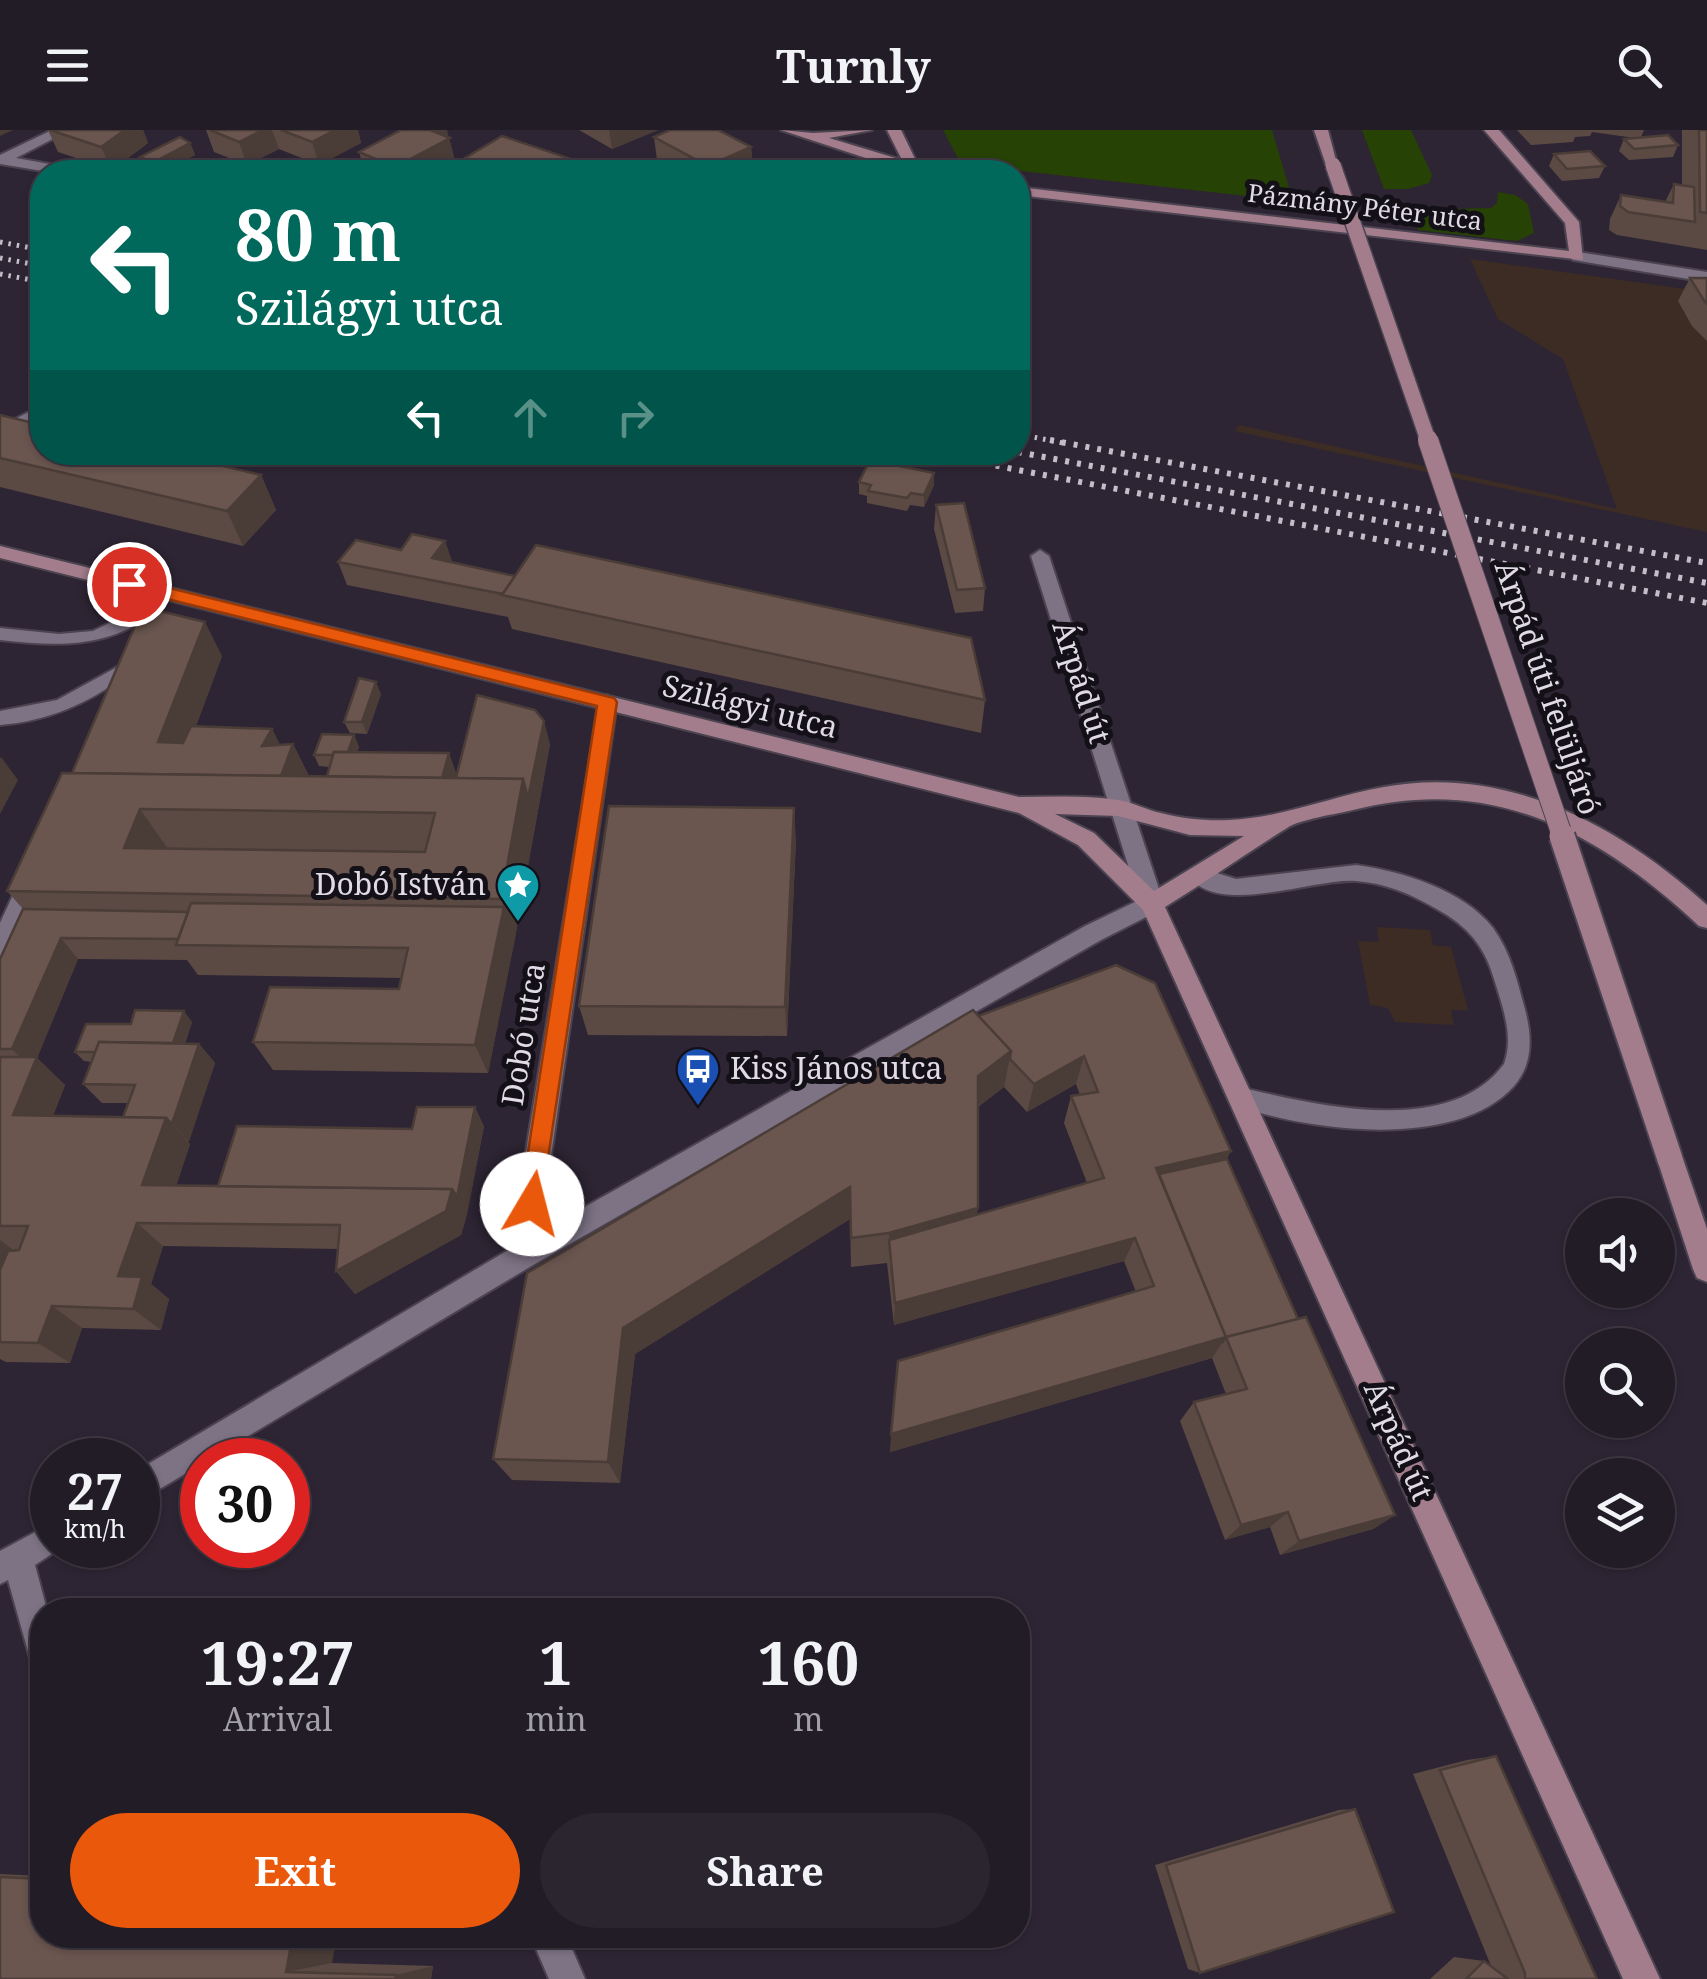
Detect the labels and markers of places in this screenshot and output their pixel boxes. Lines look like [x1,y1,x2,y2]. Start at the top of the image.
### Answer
pin [87,542,172,627]
place icon: Dobó István [495,862,541,923]
place label: Dobó István [315,863,486,904]
bus stop icon: Kiss János utca [675,1046,721,1107]
place label: Kiss János utca [730,1047,942,1088]

